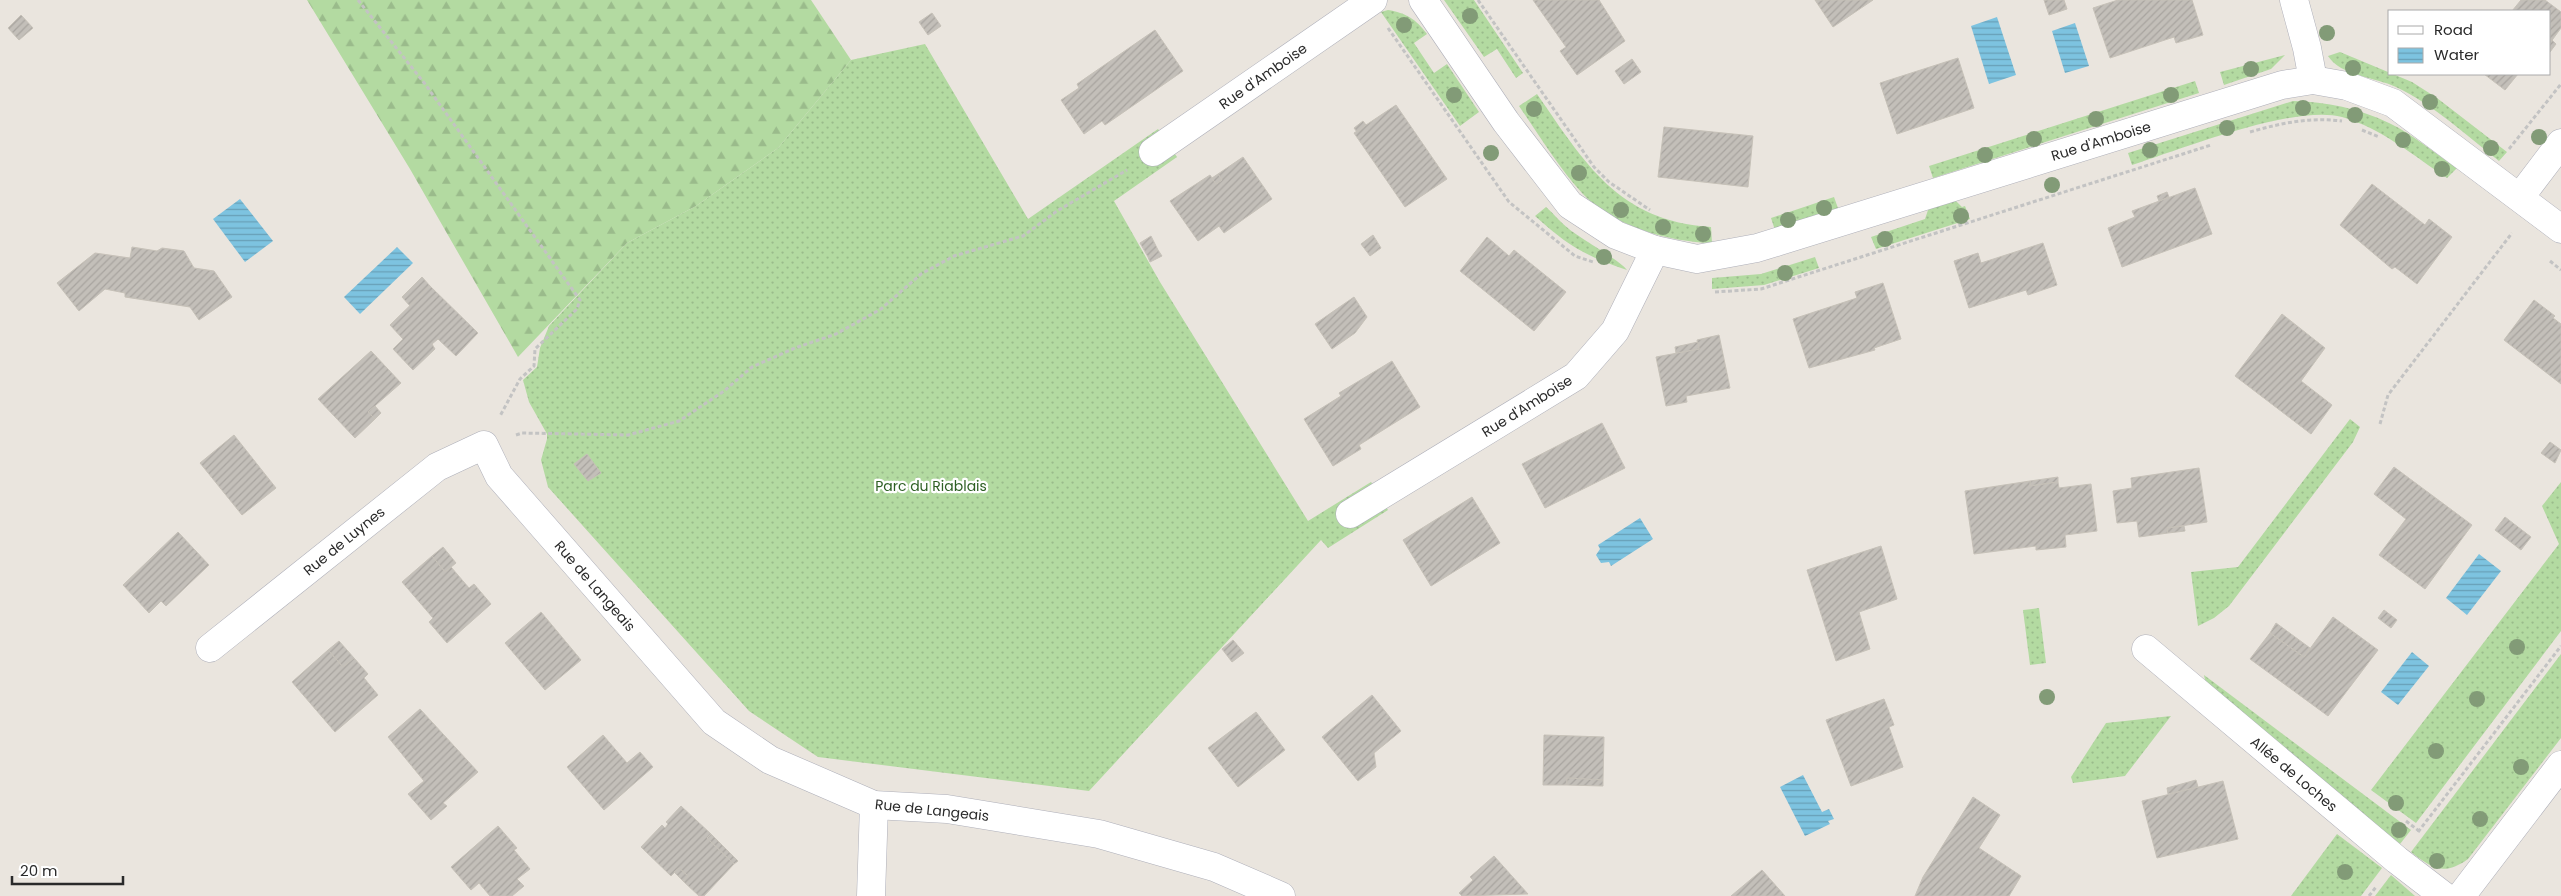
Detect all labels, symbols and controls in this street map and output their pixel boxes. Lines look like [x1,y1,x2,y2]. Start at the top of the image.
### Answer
legend [2388,10,2551,75]
text: Road [2434,19,2473,40]
street label: Rue d'Amboise [1215,38,1311,114]
text: Water [2434,44,2480,65]
street label: Rue d'Amboise [2049,116,2154,166]
street label: Rue d'Amboise [1478,370,1576,442]
park label: Parc du Riablais [875,476,987,496]
street label: Rue de Luynes [299,502,389,580]
street label: Rue de Langeais [550,536,640,636]
street label: Allée de Loches [2246,732,2342,816]
street label: Rue de Langeais [874,794,990,826]
scale bar [12,854,124,886]
text: 20 m [20,860,58,881]

